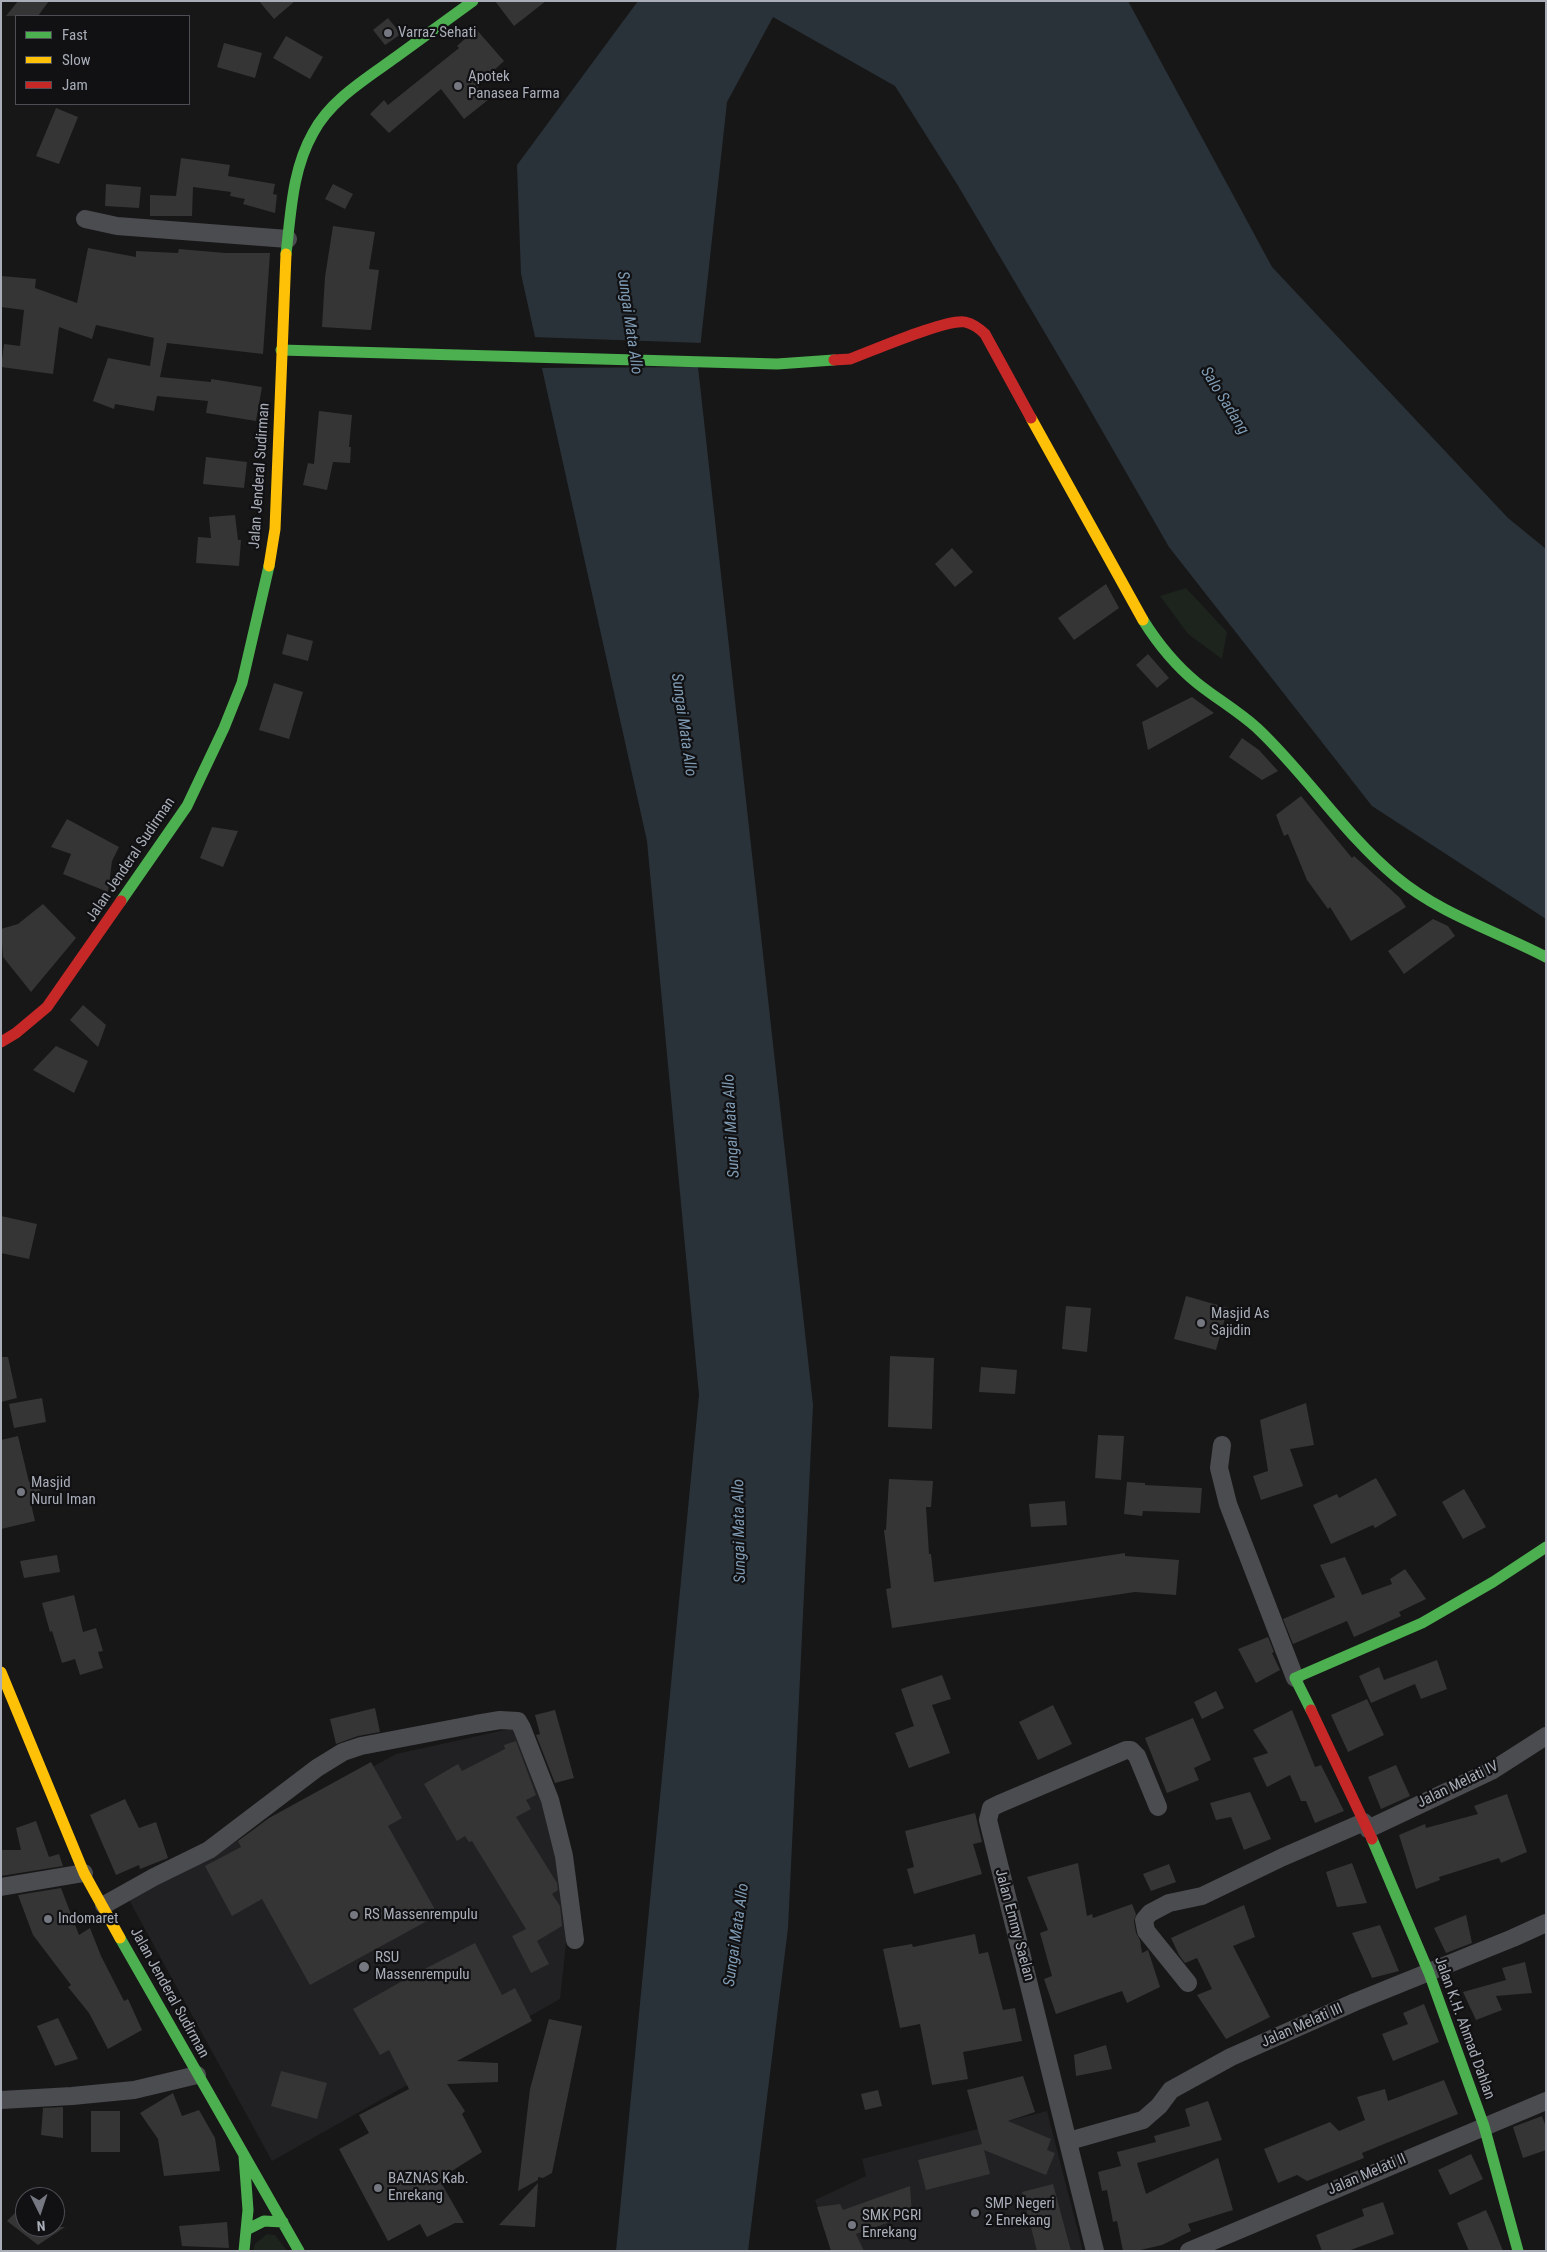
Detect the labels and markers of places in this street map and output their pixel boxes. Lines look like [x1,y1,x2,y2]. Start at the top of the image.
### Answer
place label: Varraz Sehati [398,24,476,42]
marker: Varraz Sehati [382,27,394,39]
place label: Apotek Panasea Farma [468,68,560,103]
marker: Apotek Panasea Farma [452,80,464,92]
place label: Masjid As Sajidin [1211,1305,1270,1340]
marker: Masjid As Sajidin [1195,1317,1207,1329]
place label: Masjid Nurul Iman [31,1474,96,1509]
marker: Masjid Nurul Iman [15,1486,27,1498]
place label: RS Massenrempulu [364,1906,478,1924]
marker: RS Massenrempulu [348,1909,360,1921]
place label: Indomaret [58,1910,118,1928]
marker: Indomaret [42,1913,54,1925]
place label: RSU Massenrempulu [375,1949,470,1984]
marker: RSU Massenrempulu [357,1960,371,1974]
place label: BAZNAS Kab. Enrekang [388,2170,469,2205]
marker: BAZNAS Kab. Enrekang [372,2182,384,2194]
place label: SMP Negeri 2 Enrekang [985,2195,1055,2230]
place label: SMK PGRI Enrekang [862,2207,922,2242]
marker: SMP Negeri 2 Enrekang [969,2207,981,2219]
marker: SMK PGRI Enrekang [846,2219,858,2231]

